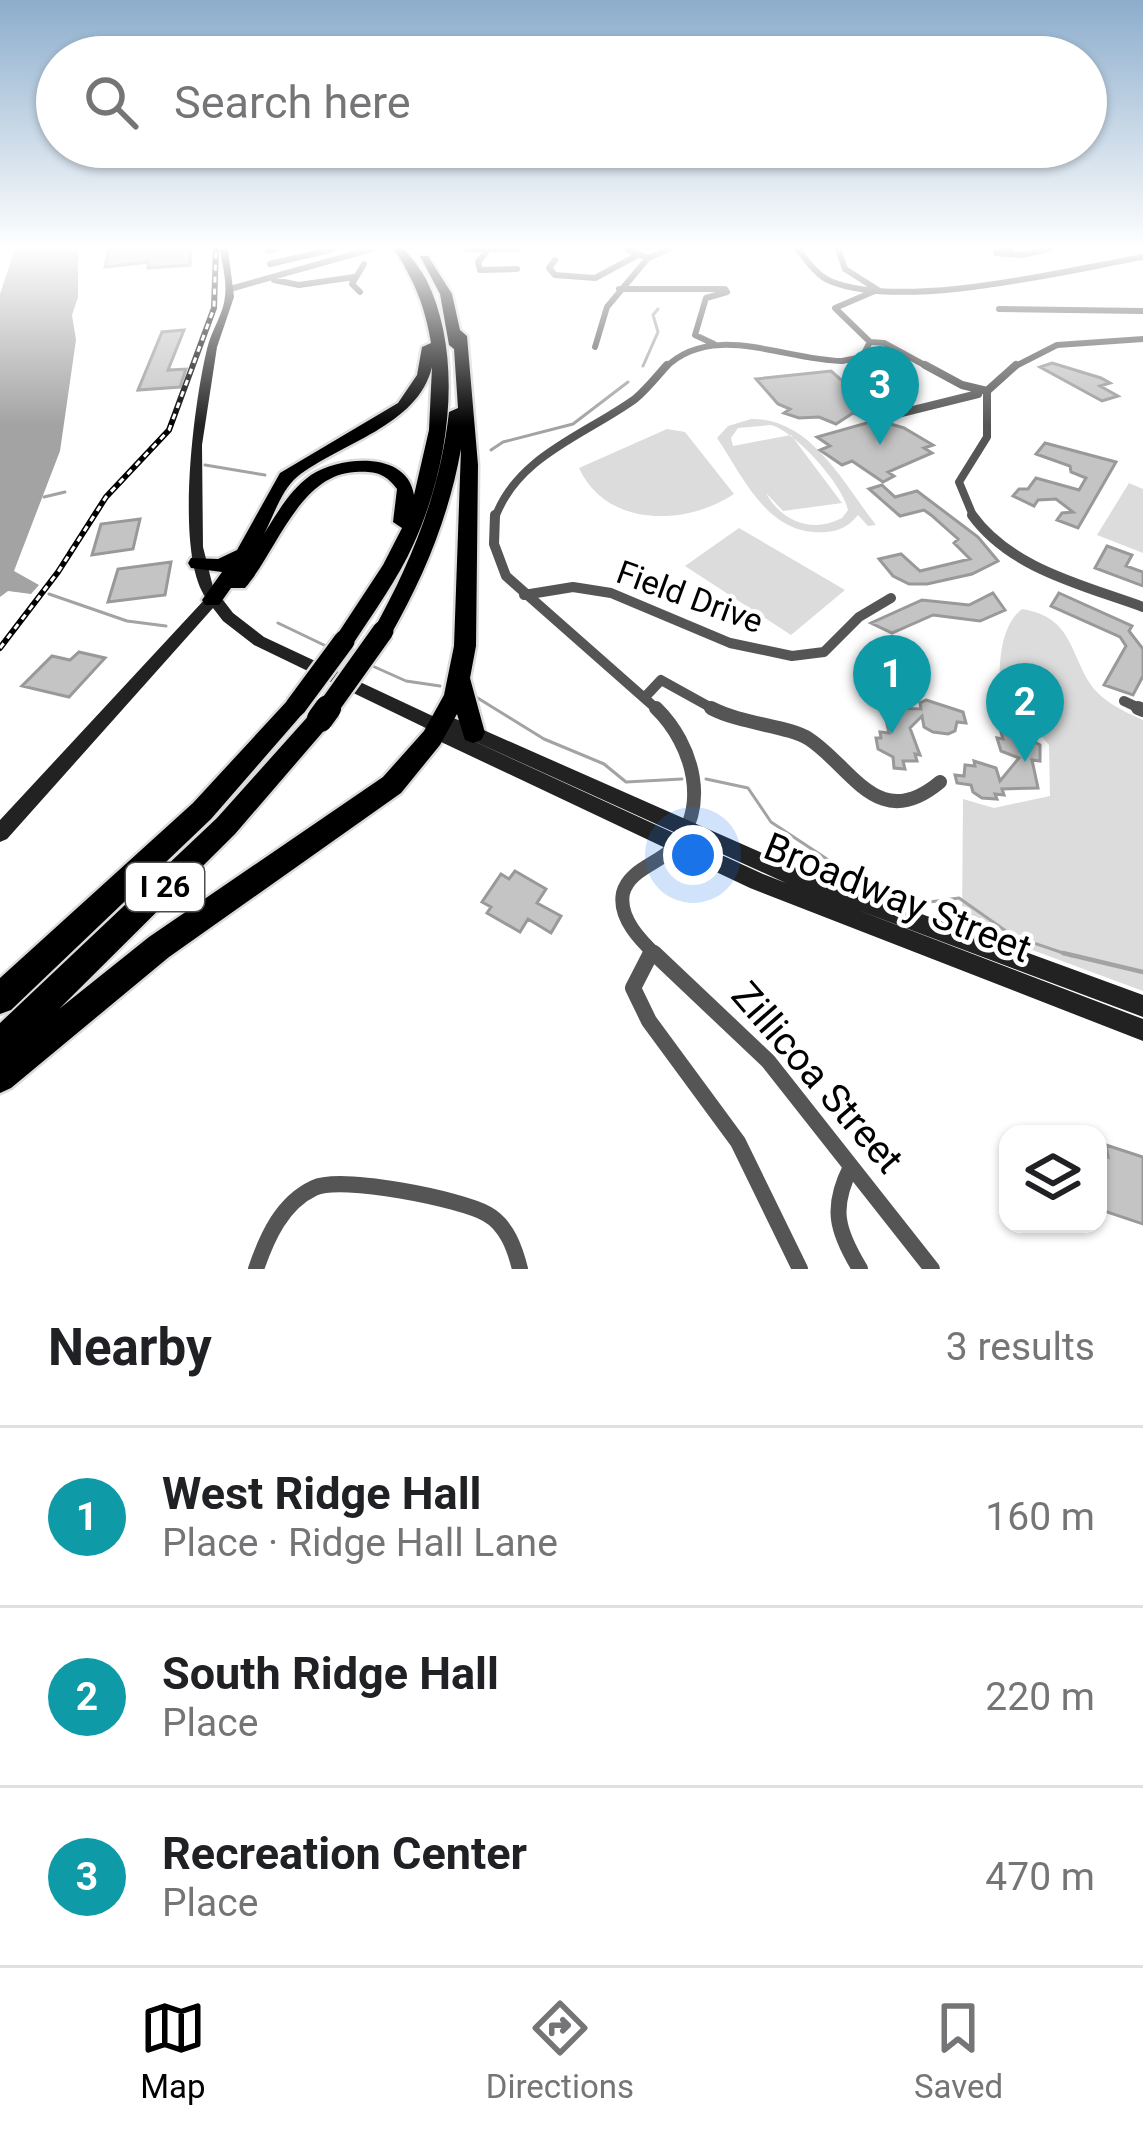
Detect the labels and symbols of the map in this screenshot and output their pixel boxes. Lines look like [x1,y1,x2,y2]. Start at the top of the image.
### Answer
pin: 3 [841,346,919,445]
street label: Field Drive [611,552,768,641]
pin: 1 [853,635,931,734]
pin: 2 [986,663,1064,762]
street label: Broadway Street [757,823,1038,972]
your location [663,825,723,885]
road number: I 26 [126,863,204,911]
street label: Zillicoa Street [722,973,913,1182]

